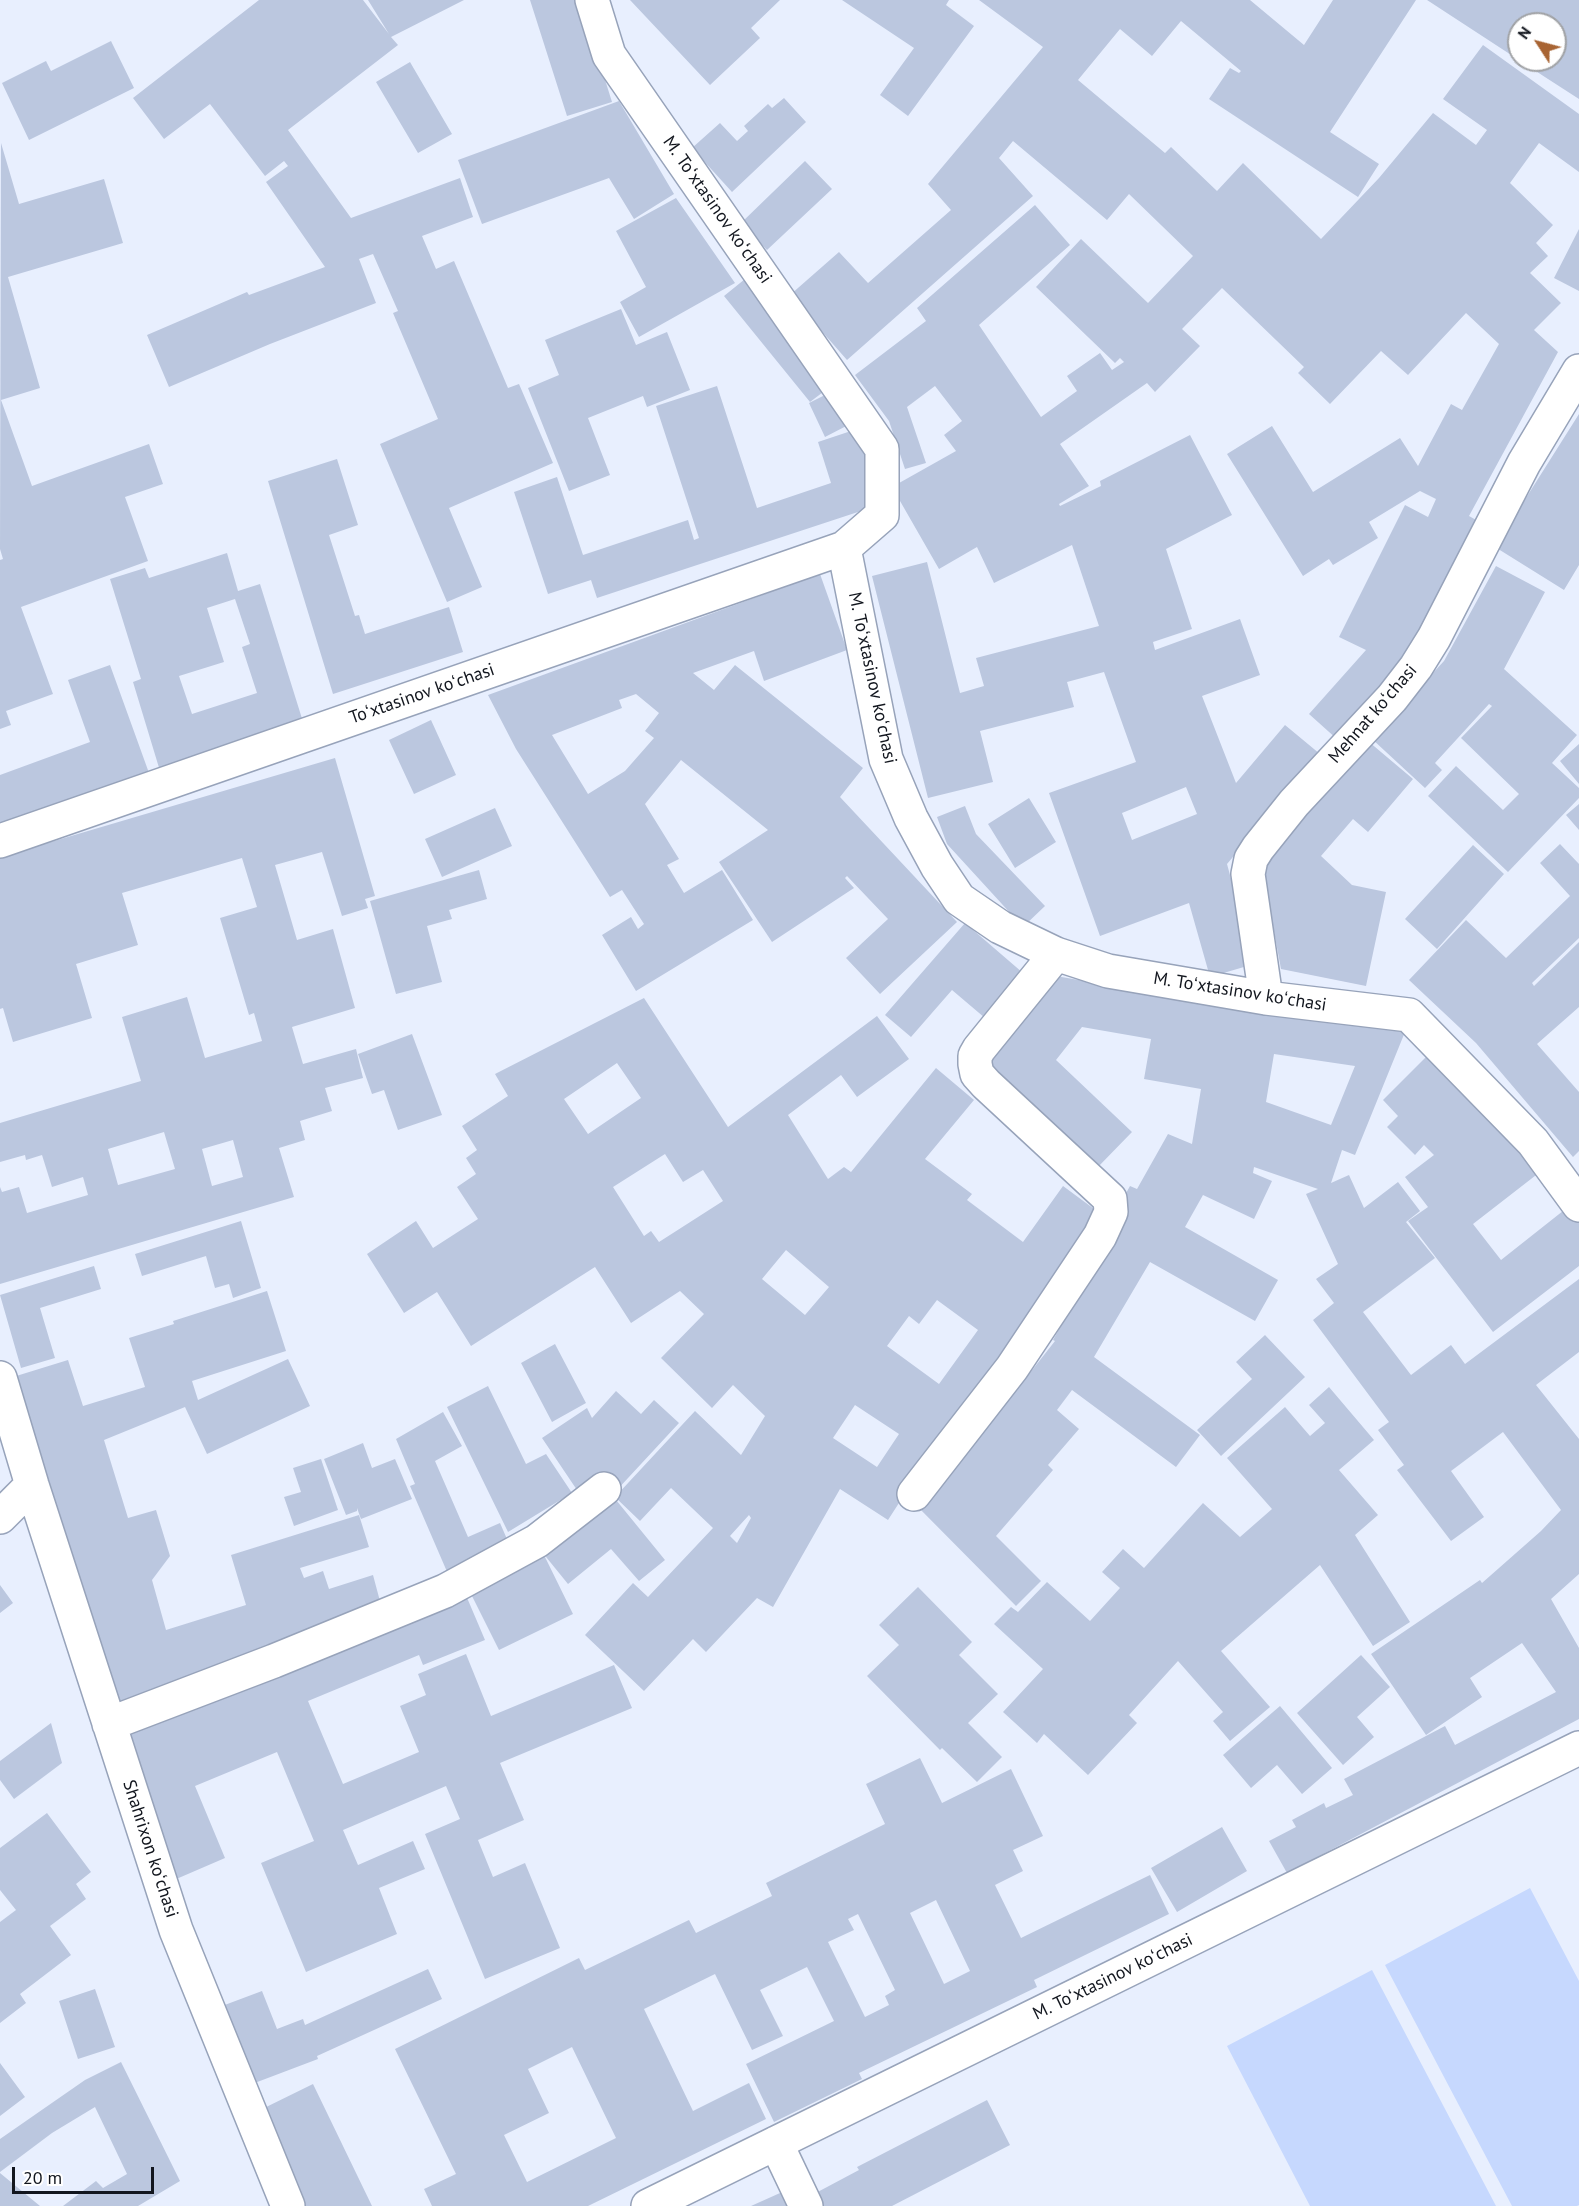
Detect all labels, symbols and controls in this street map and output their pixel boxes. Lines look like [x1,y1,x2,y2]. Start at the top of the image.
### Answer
north arrow [1507,12,1567,72]
text: N [1513,22,1535,43]
street label: M. Toʻxtasinov koʻchasi [658,132,776,288]
street label: M. Toʻxtasinov koʻchasi [843,590,901,766]
street label: Toʻxtasinov koʻchasi [347,659,497,729]
street label: Mehnat koʻchasi [1324,660,1422,768]
street label: M. Toʻxtasinov koʻchasi [1152,968,1328,1016]
street label: Shahrixon koʻchasi [118,1777,182,1921]
street label: M. Toʻxtasinov koʻchasi [1030,1929,1196,2025]
scale bar [15,2155,158,2193]
text: 20 m [23,2166,62,2189]

